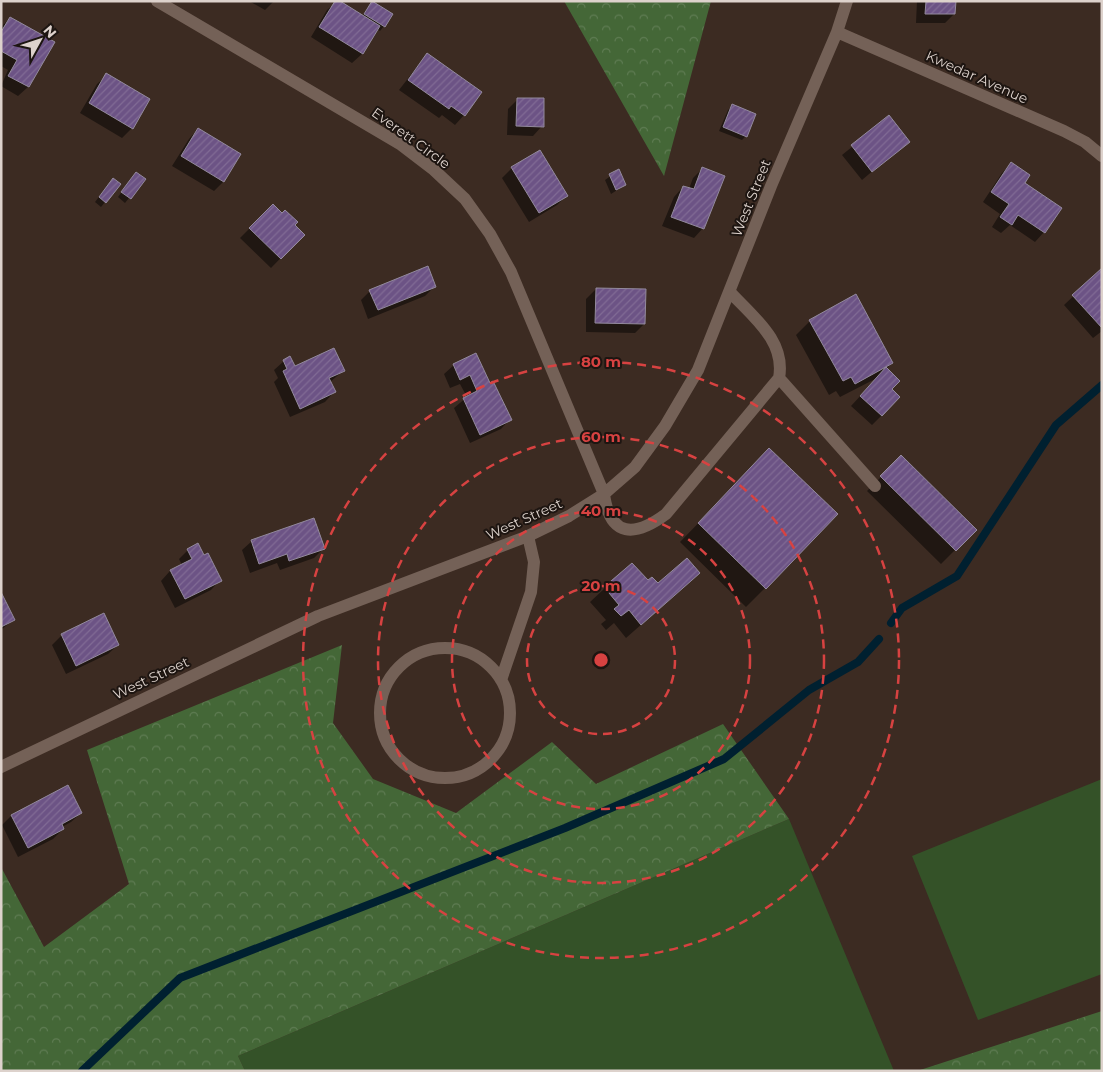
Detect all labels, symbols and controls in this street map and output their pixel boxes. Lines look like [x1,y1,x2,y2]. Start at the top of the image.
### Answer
north arrow [15,15,65,65]
text: N [39,22,60,42]
street label: Kwedar Avenue [923,46,1031,108]
street label: Everett Circle [368,103,454,173]
street label: West Street [727,156,775,239]
text: 80 m [581,352,621,371]
text: 60 m [581,427,621,446]
street label: West Street [483,494,565,544]
text: 40 m [581,501,621,520]
text: 20 m [581,576,621,595]
centre of rings [592,651,610,669]
street label: West Street [110,652,192,703]

